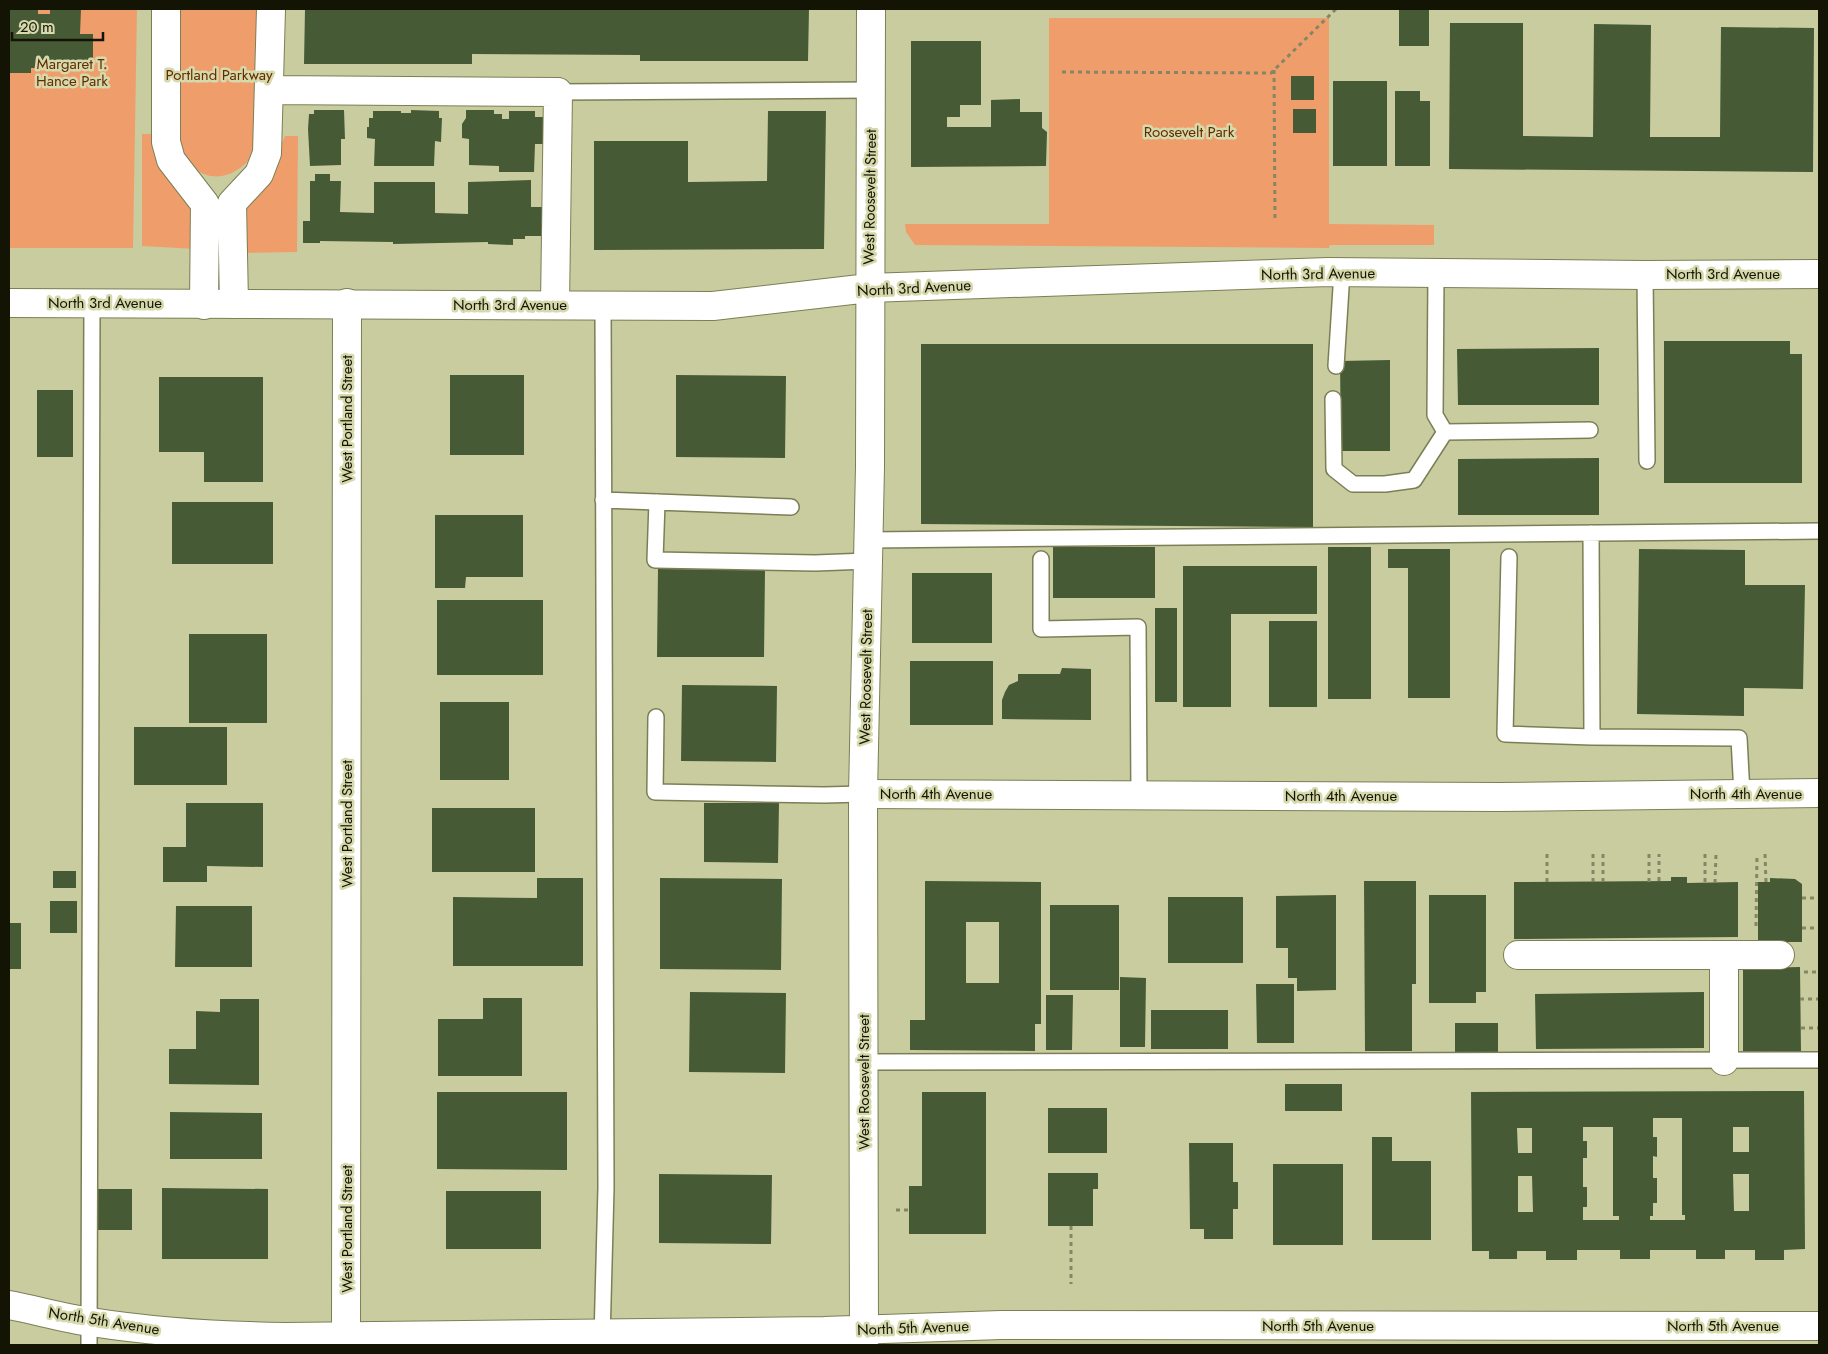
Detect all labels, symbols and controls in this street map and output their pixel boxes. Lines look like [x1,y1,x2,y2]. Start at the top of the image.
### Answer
scale bar [12,10,104,42]
text: 20 m [20,16,54,38]
park label: Margaret T. Hance Park [36,53,108,92]
park label: Portland Parkway [165,64,273,86]
park label: Roosevelt Park [1144,121,1235,143]
street label: West Roosevelt Street [858,129,882,265]
street label: North 3rd Avenue [1261,262,1375,286]
street label: North 3rd Avenue [1666,263,1780,285]
street label: North 3rd Avenue [856,274,972,302]
street label: North 3rd Avenue [48,292,162,314]
street label: North 3rd Avenue [453,294,567,316]
street label: West Portland Street [336,355,358,483]
street label: West Roosevelt Street [854,609,878,745]
street label: West Portland Street [336,760,358,888]
street label: North 4th Avenue [880,783,992,805]
street label: North 4th Avenue [1690,783,1802,805]
street label: North 4th Avenue [1285,785,1397,807]
street label: West Roosevelt Street [853,1014,875,1150]
street label: West Portland Street [336,1165,358,1293]
street label: North 5th Avenue [47,1301,161,1341]
street label: North 5th Avenue [857,1315,970,1341]
street label: North 5th Avenue [1262,1315,1374,1337]
street label: North 5th Avenue [1667,1315,1779,1337]

